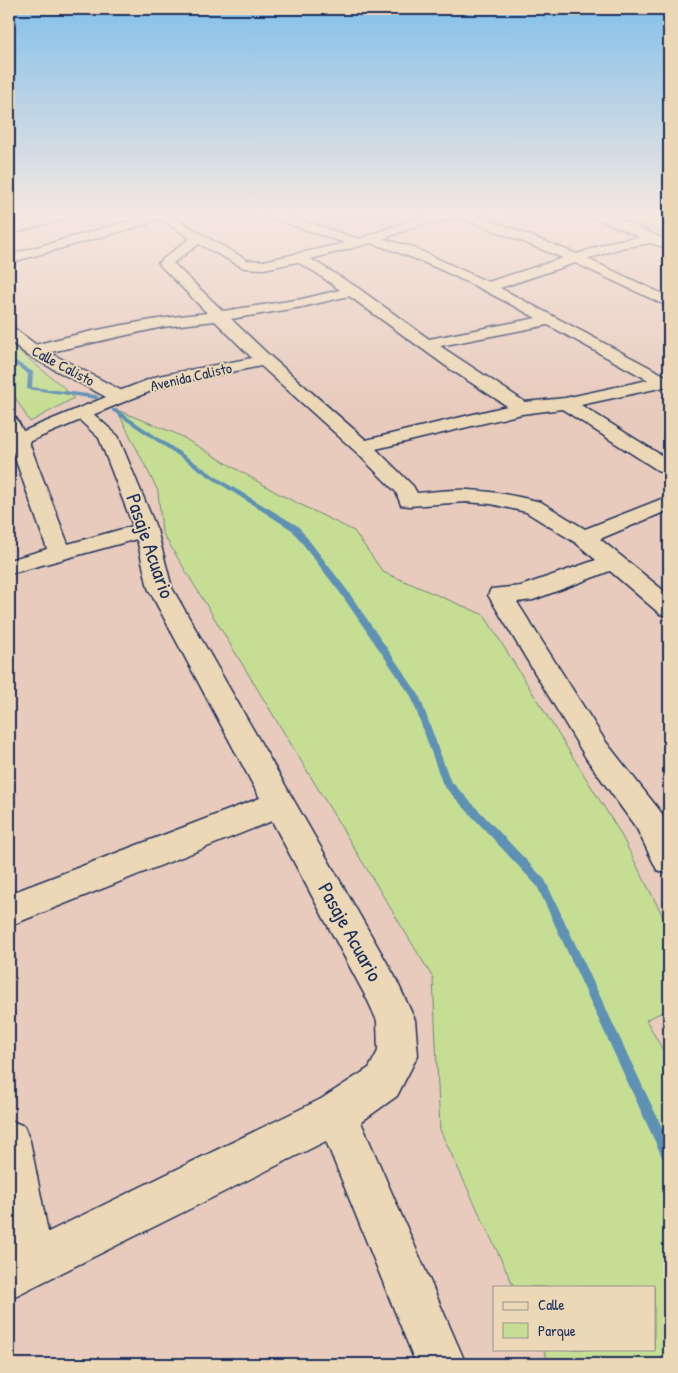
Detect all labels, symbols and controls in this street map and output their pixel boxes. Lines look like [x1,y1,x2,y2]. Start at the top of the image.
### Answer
street label: Calle Calisto [28,340,98,391]
street label: Avenida Calisto [148,357,234,396]
street label: Pasaje Acuario [119,490,182,602]
street label: Pasaje Acuario [311,877,390,986]
legend [493,1286,656,1350]
text: Calle [538,1294,565,1315]
text: Parque [538,1320,576,1341]

